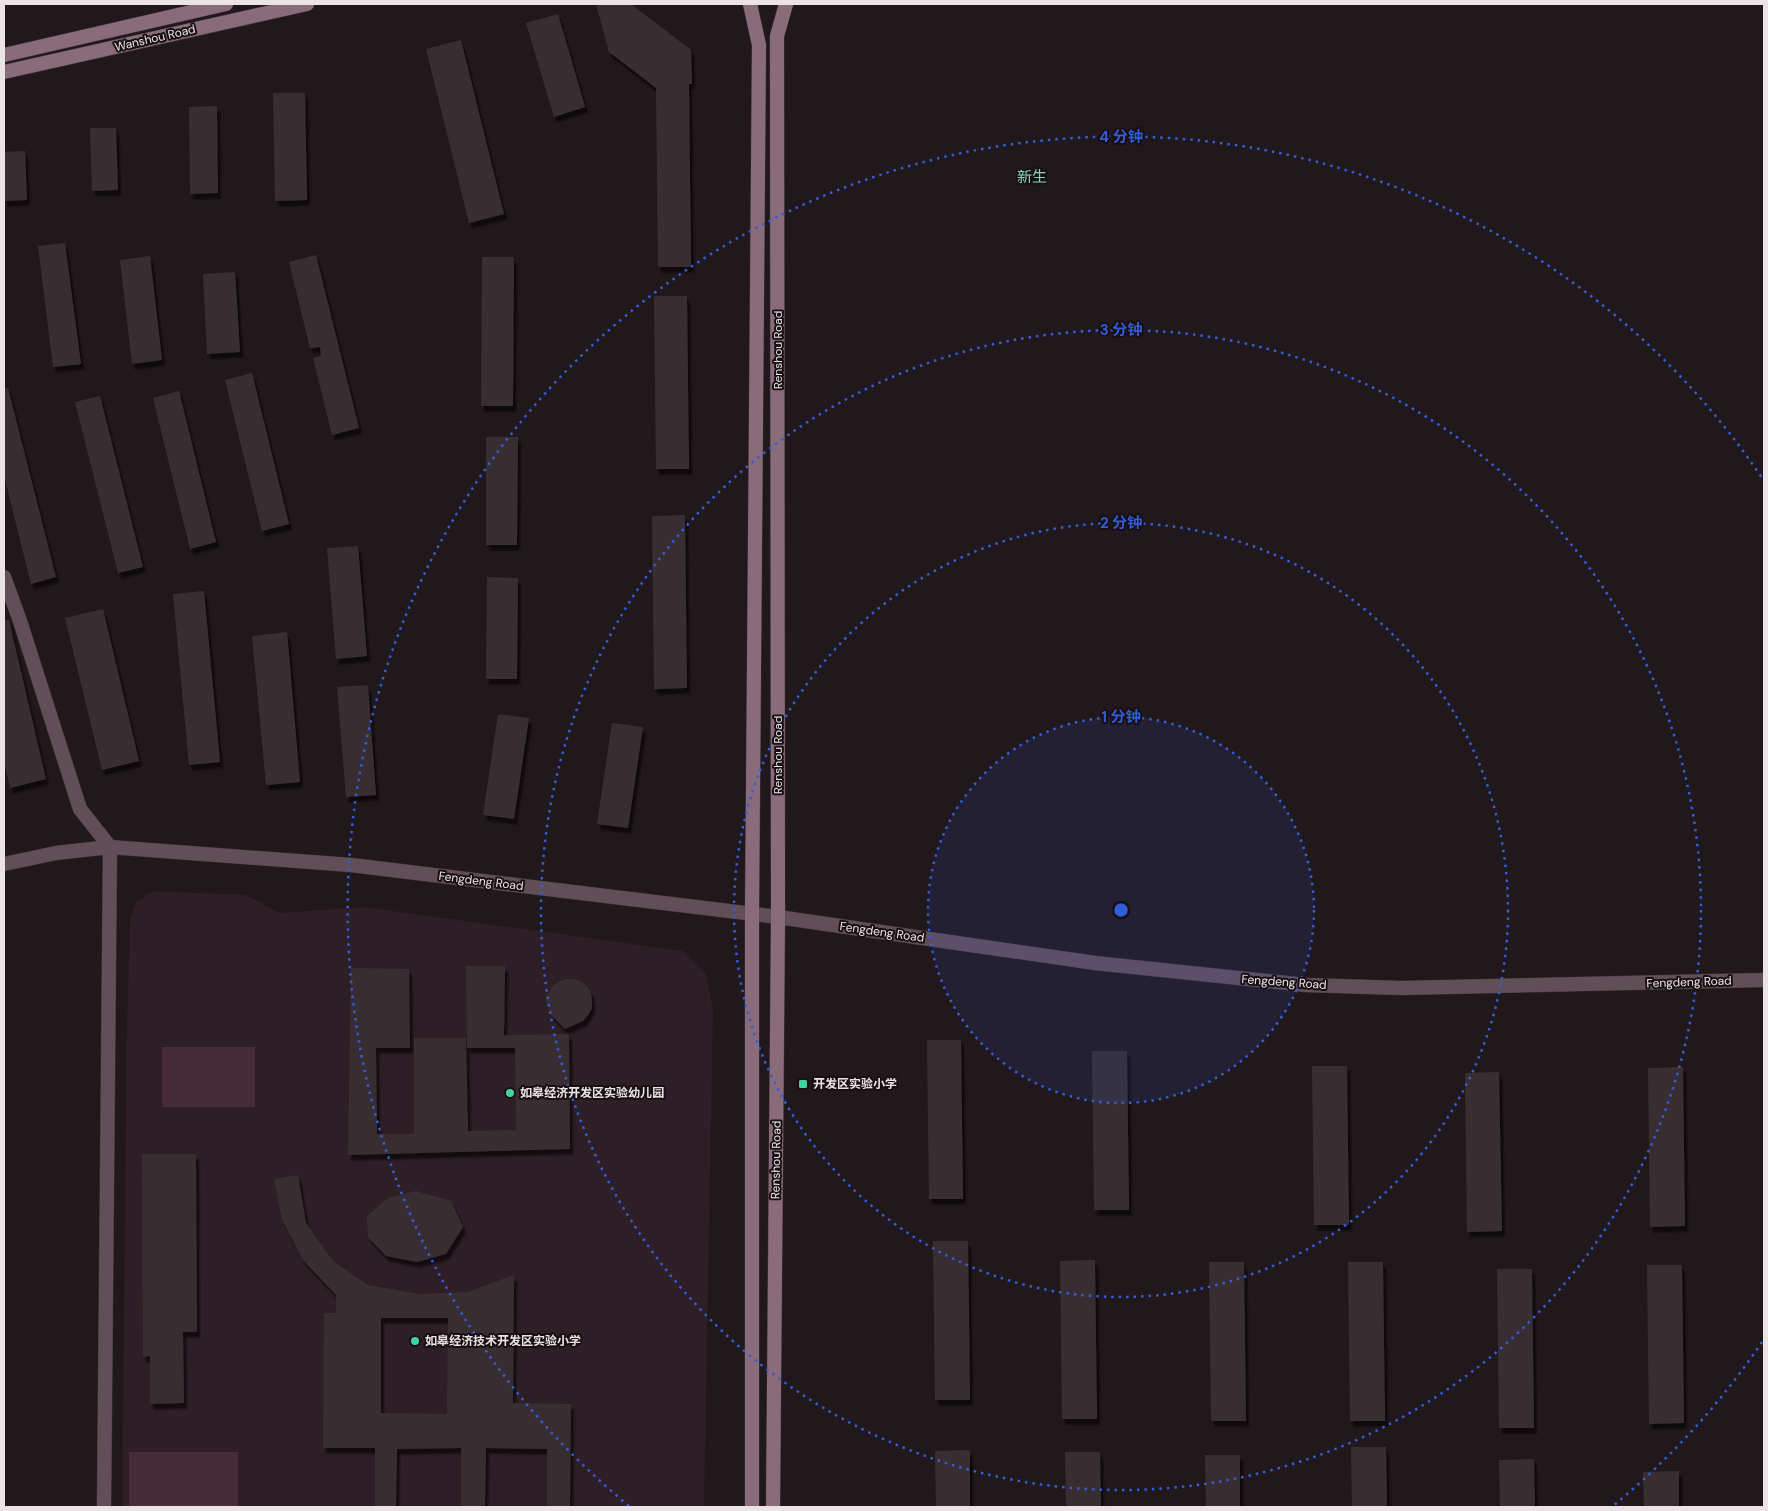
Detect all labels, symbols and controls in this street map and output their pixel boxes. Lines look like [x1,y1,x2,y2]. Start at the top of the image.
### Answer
street label: Wanshou Road [113,21,197,55]
text: 4 分钟 [1099,127,1143,147]
district label: 新生 [1017,167,1047,187]
street label: Renshou Road [770,311,786,389]
text: 3 分钟 [1100,320,1142,340]
text: 2 分钟 [1100,513,1142,533]
text: 1 分钟 [1102,707,1141,727]
street label: Renshou Road [770,716,786,794]
street label: Fengdeng Road [438,868,524,894]
centre of rings [1112,901,1130,919]
street label: Fengdeng Road [839,918,925,946]
street label: Fengdeng Road [1241,971,1327,993]
street label: Fengdeng Road [1646,973,1732,991]
place label: 开发区实验小学 [813,1076,897,1092]
marker: 开发区实验小学 [797,1078,809,1090]
place label: 如皋经济开发区实验幼儿园 [520,1085,664,1101]
marker: 如皋经济开发区实验幼儿园 [504,1087,516,1099]
street label: Renshou Road [767,1121,785,1199]
place label: 如皋经济技术开发区实验小学 [425,1333,581,1349]
marker: 如皋经济技术开发区实验小学 [409,1335,421,1347]

